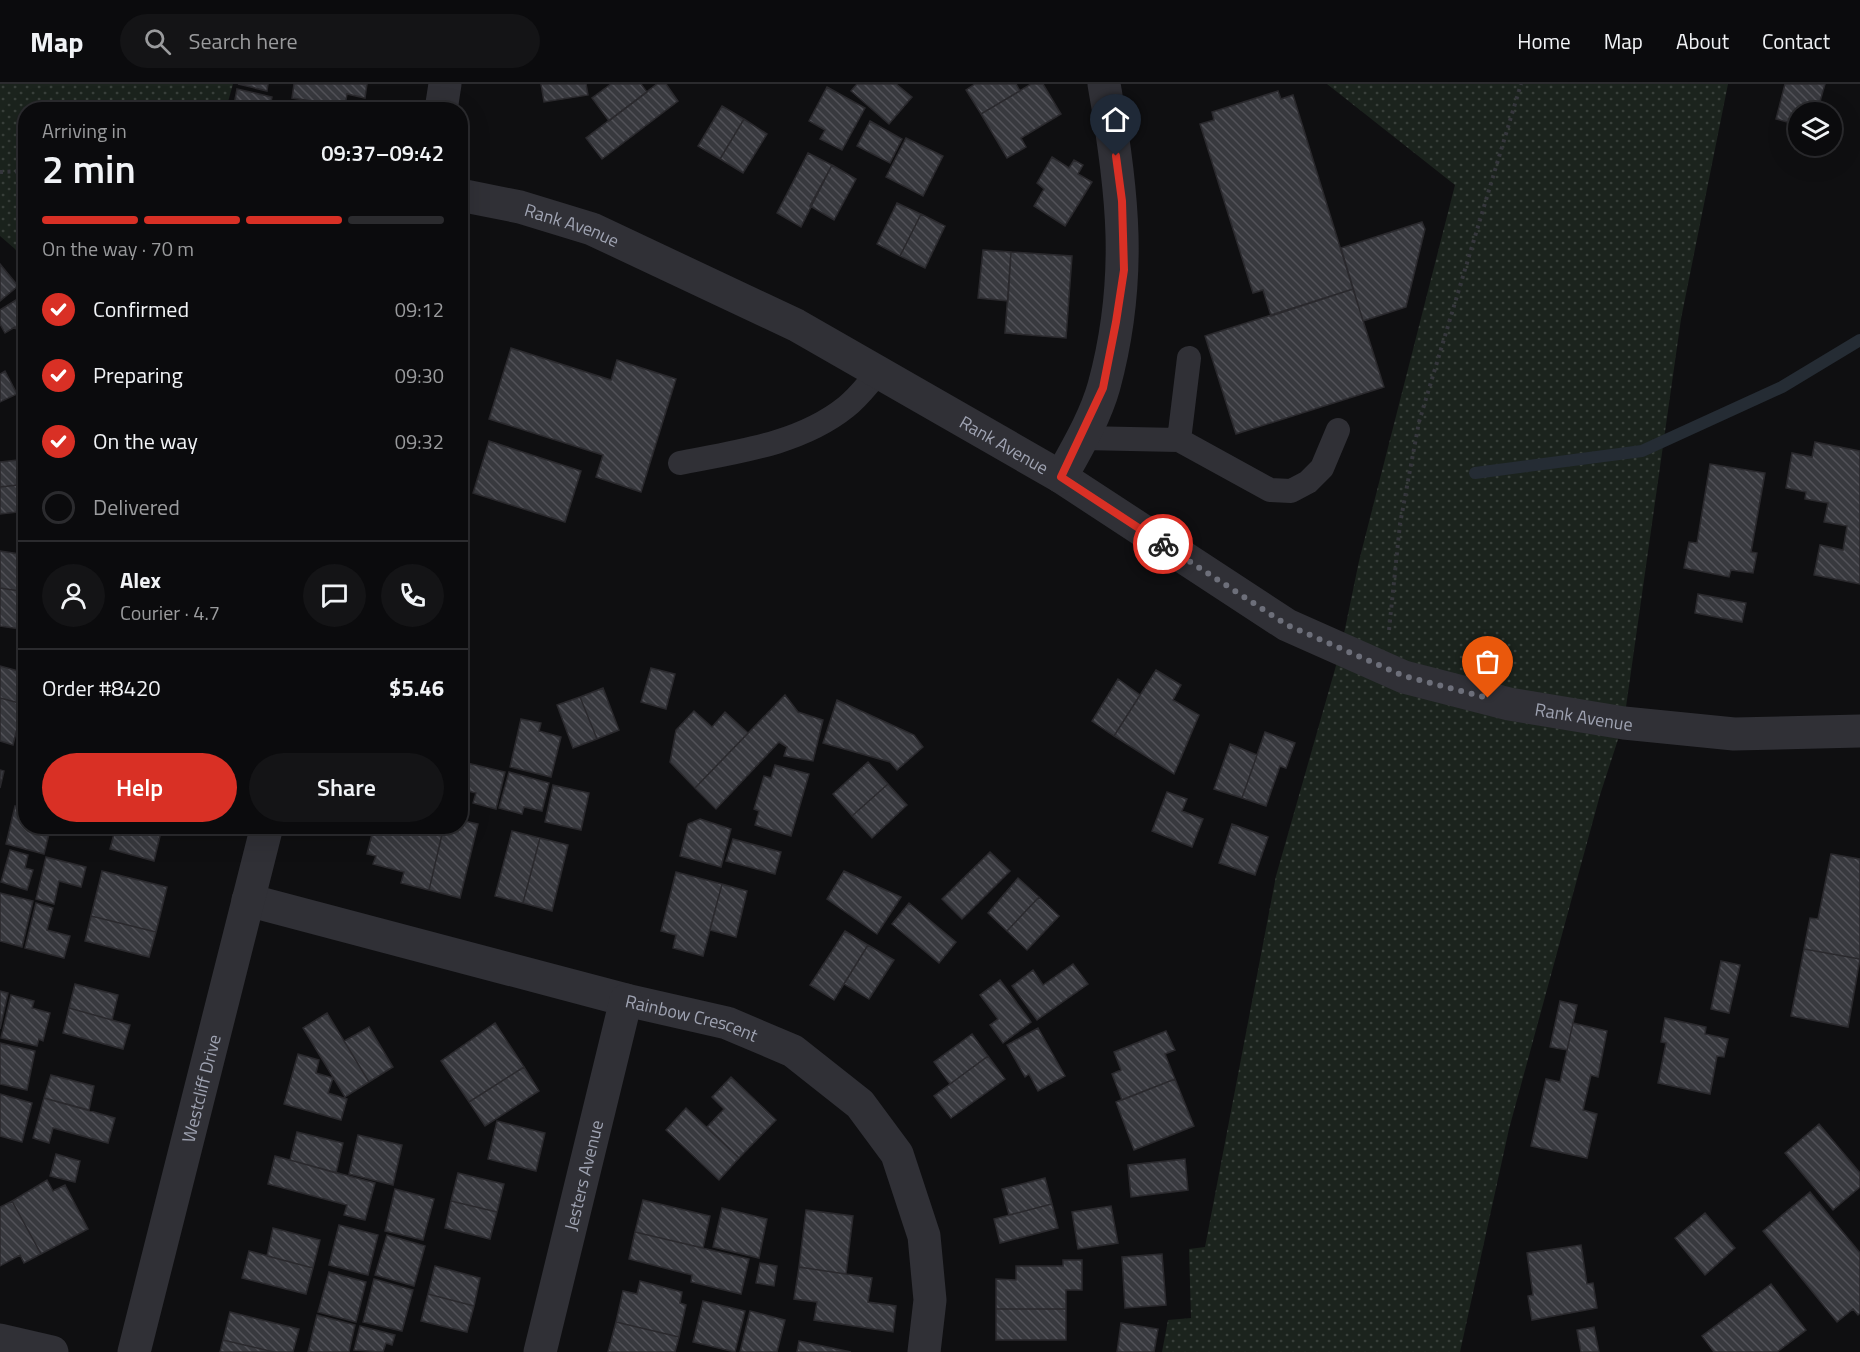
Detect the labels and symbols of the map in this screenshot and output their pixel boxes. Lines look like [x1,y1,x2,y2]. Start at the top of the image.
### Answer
pin [1090,94,1141,156]
street label: Rank Avenue [521,196,624,254]
street label: Rank Avenue [955,408,1054,481]
courier [1133,514,1193,574]
pin [1462,636,1513,698]
street label: Rank Avenue [1533,695,1634,737]
street label: Rainbow Crescent [623,987,763,1048]
street label: Westcliff Drive [174,1031,227,1145]
street label: Jesters Avenue [557,1117,610,1233]

